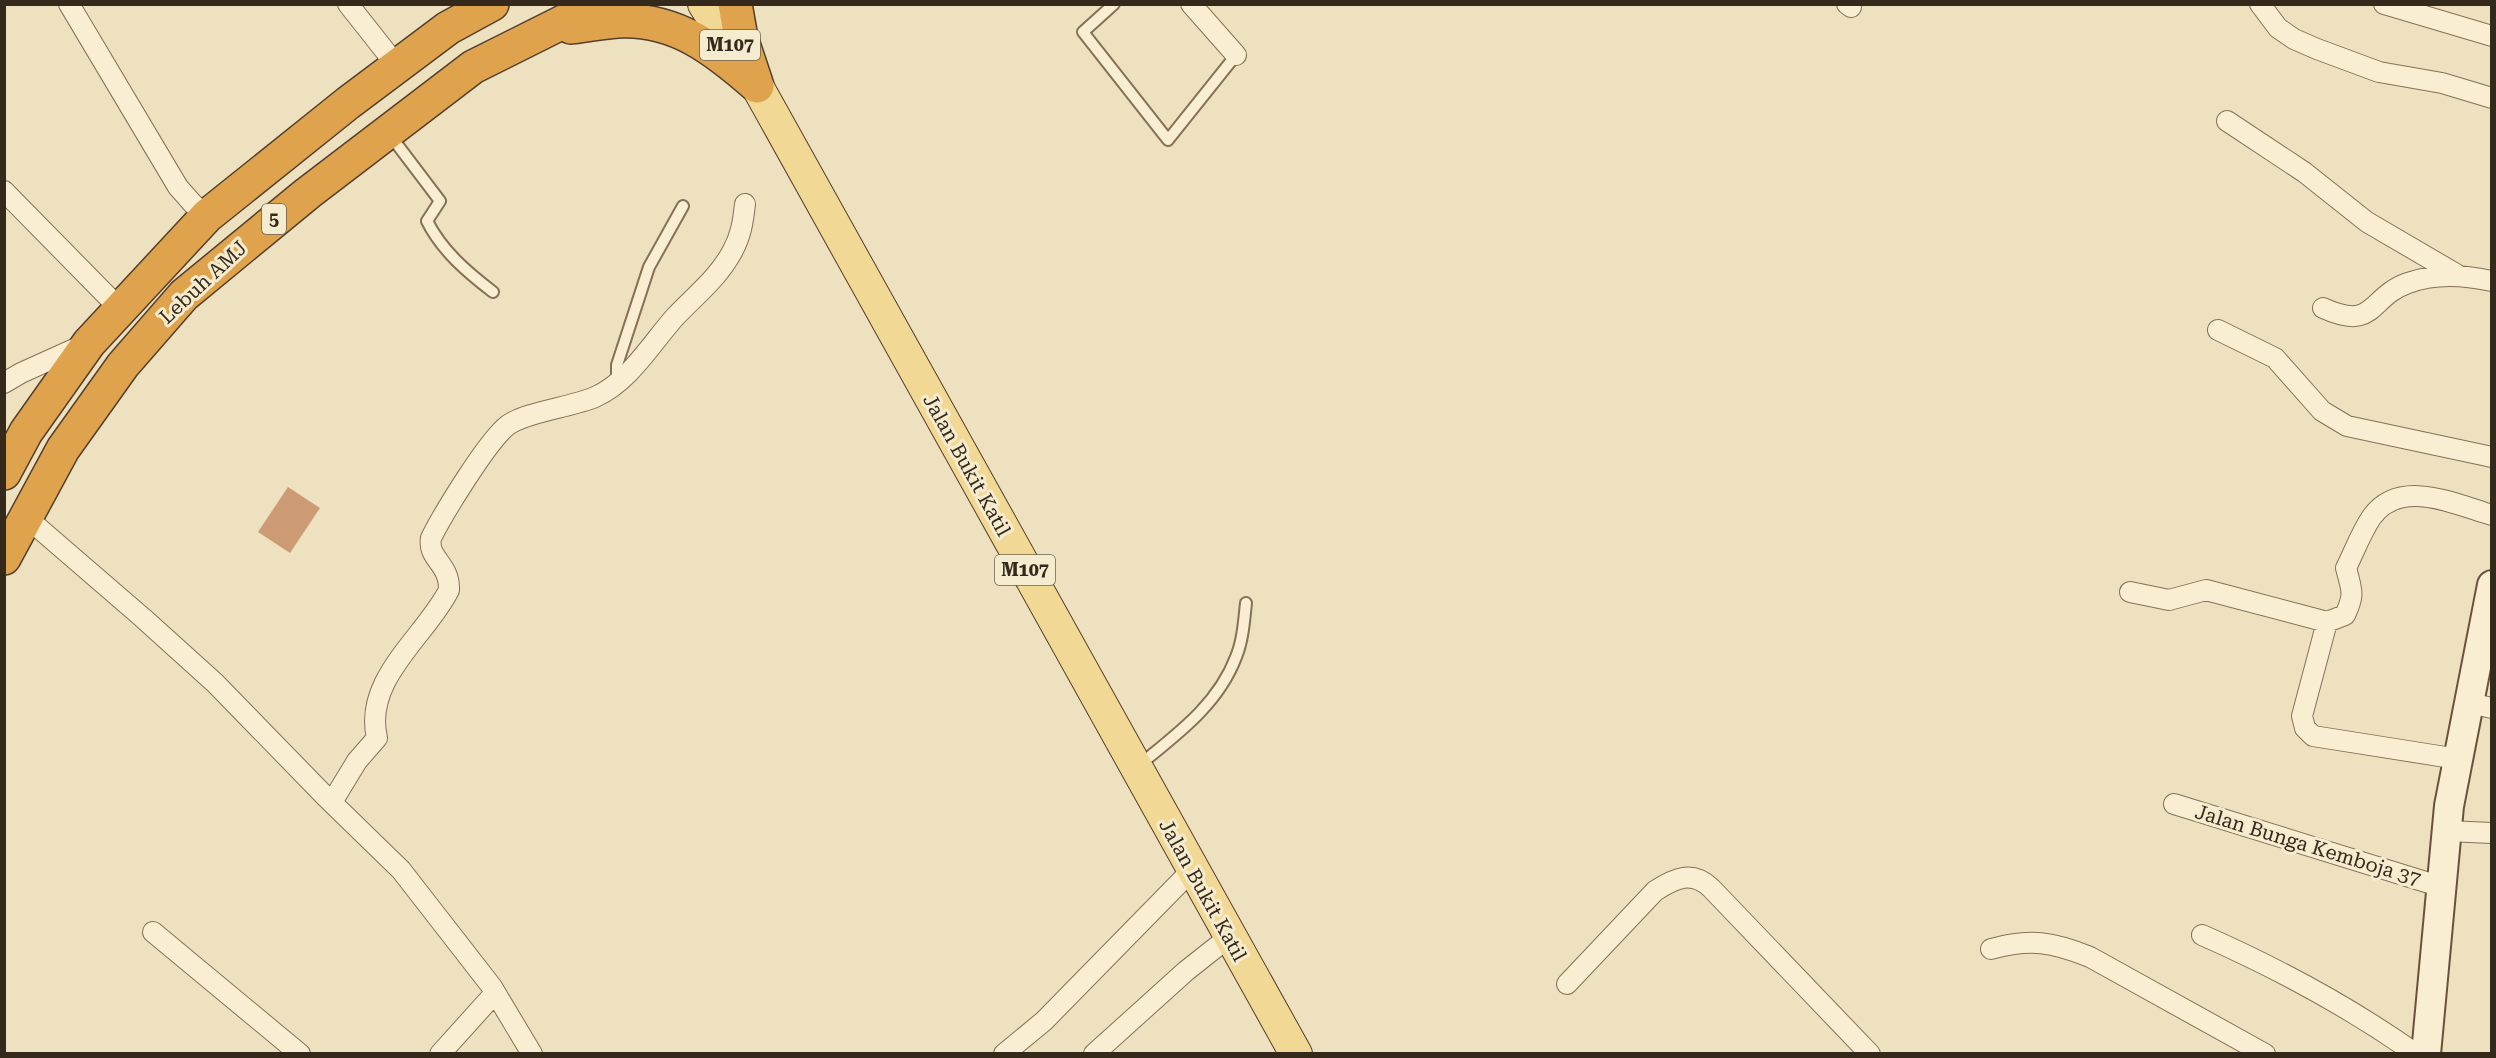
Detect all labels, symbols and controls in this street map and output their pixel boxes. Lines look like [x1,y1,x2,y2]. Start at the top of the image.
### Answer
road number: M107 [700,30,760,60]
road number: 5 [262,204,286,234]
street label: Lebuh AMJ [154,235,252,329]
street label: Jalan Bukit Katil [918,390,1016,540]
road number: M107 [995,555,1055,585]
street label: Jalan Bunga Kemboja 37 [2192,799,2424,891]
street label: Jalan Bukit Katil [1154,815,1252,965]

